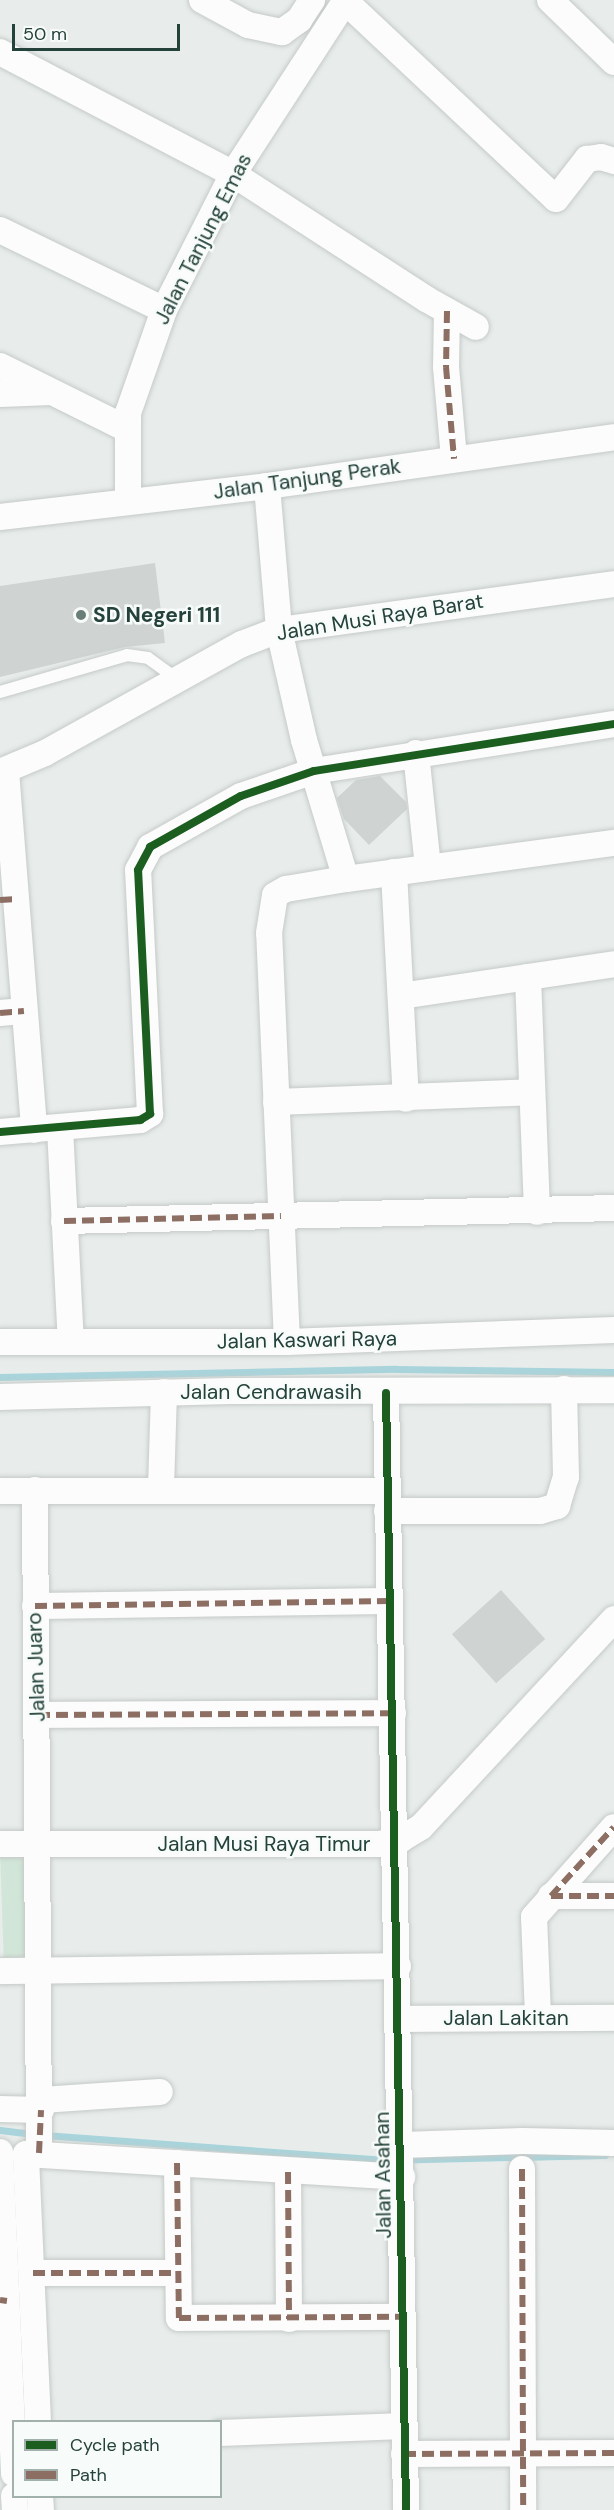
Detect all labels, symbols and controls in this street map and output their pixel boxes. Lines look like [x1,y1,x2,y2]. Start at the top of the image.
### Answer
scale bar [15,12,183,50]
text: 50 m [23,22,67,46]
street label: Jalan Tanjung Emas [149,149,257,329]
street label: Jalan Tanjung Perak [212,453,402,505]
street label: Jalan Musi Raya Barat [275,588,485,646]
place label: SD Negeri 111 [93,602,220,628]
marker: SD Negeri 111 [74,608,88,622]
street label: Jalan Kaswari Raya [217,1326,397,1354]
street label: Jalan Cendrawasih [180,1379,362,1405]
street label: Jalan Juaro [21,1612,51,1722]
street label: Jalan Musi Raya Timur [157,1831,371,1857]
street label: Jalan Lakitan [443,2005,569,2031]
street label: Jalan Asahan [369,2111,397,2239]
legend [12,2420,222,2498]
text: Cycle path [70,2433,160,2457]
text: Path [70,2463,107,2487]

